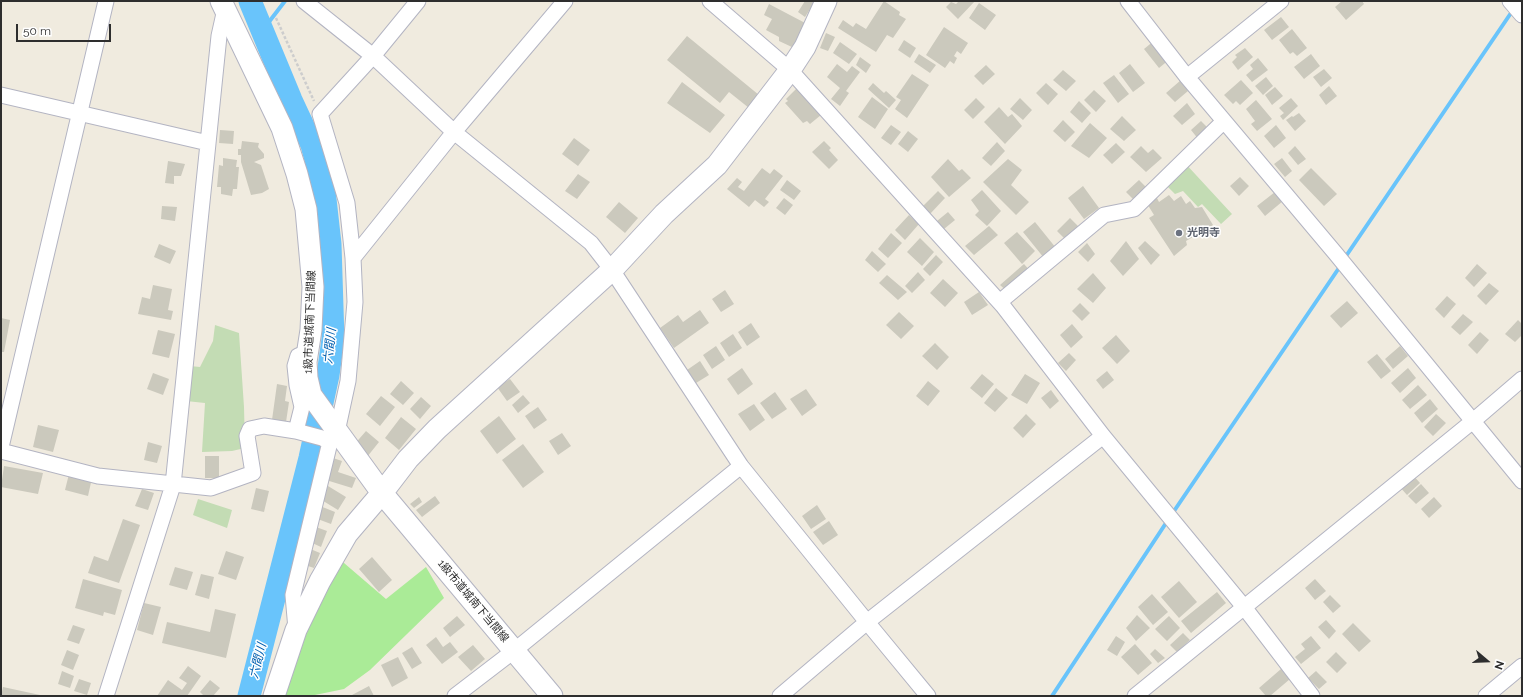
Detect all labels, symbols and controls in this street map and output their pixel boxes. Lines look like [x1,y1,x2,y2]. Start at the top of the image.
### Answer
scale bar [18,16,113,42]
text: 50 m [23,24,51,38]
place label: 光明寺 [1187,226,1220,240]
marker: 光明寺 [1174,228,1184,238]
street label: 1級市道城南下当間線 [302,270,318,374]
water label: 六間川 [321,327,339,365]
street label: 1級市道城南下当間線 [435,557,511,645]
north arrow [1467,641,1507,681]
water label: 六間川 [247,642,269,680]
text: N [1491,659,1506,671]

